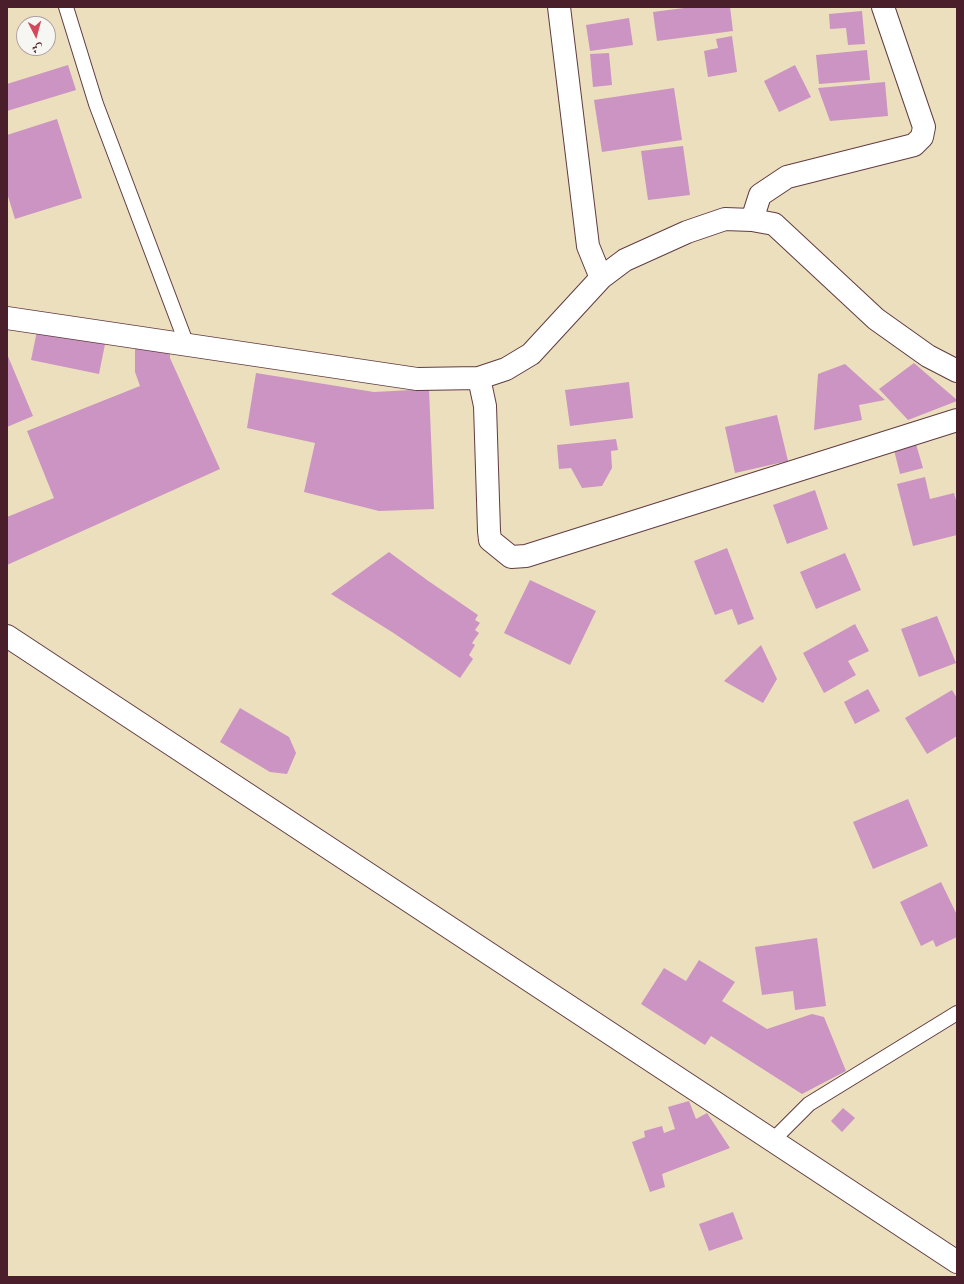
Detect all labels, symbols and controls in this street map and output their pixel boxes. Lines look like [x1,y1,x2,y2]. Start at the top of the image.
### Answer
north arrow [16,16,56,56]
text: ش [31,39,43,55]

